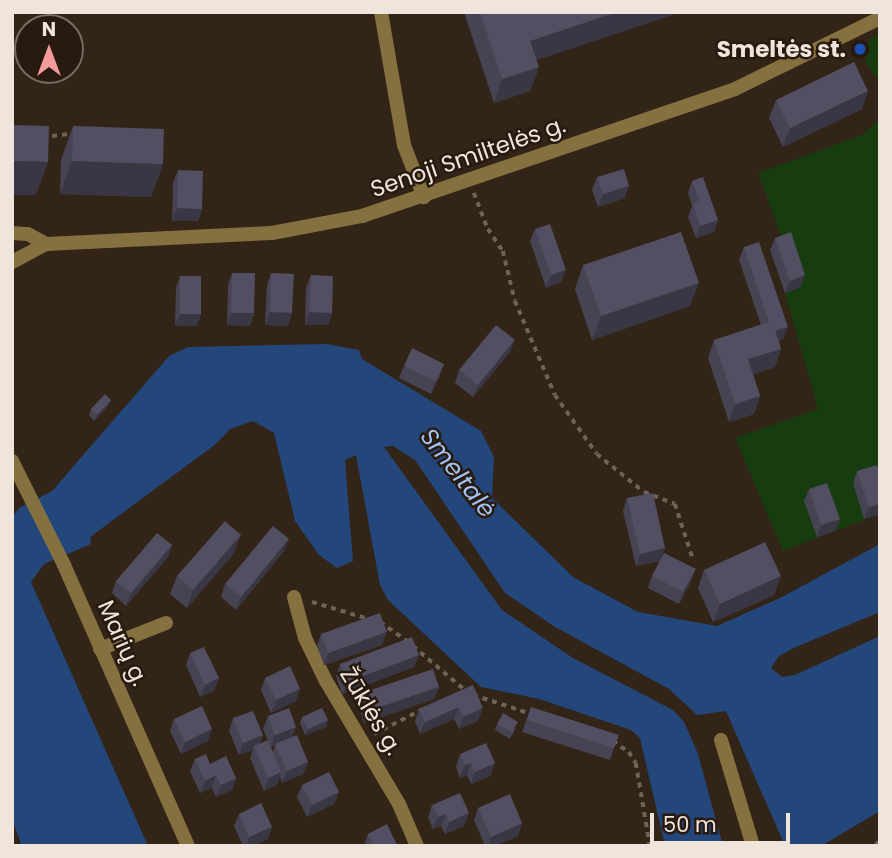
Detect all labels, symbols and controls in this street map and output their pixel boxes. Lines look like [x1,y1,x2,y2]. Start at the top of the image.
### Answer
north arrow [14,14,84,84]
text: N [42,16,56,43]
place label: Smeltės st. [717,35,846,63]
marker: Smeltės st. [852,41,868,57]
street label: Senoji Smiltelės g. [367,111,569,203]
water label: Smeltalė [414,423,502,523]
street label: Marių g. [92,596,154,690]
street label: Žūklės g. [334,662,408,760]
scale bar [654,798,794,842]
text: 50 m [663,810,717,839]

